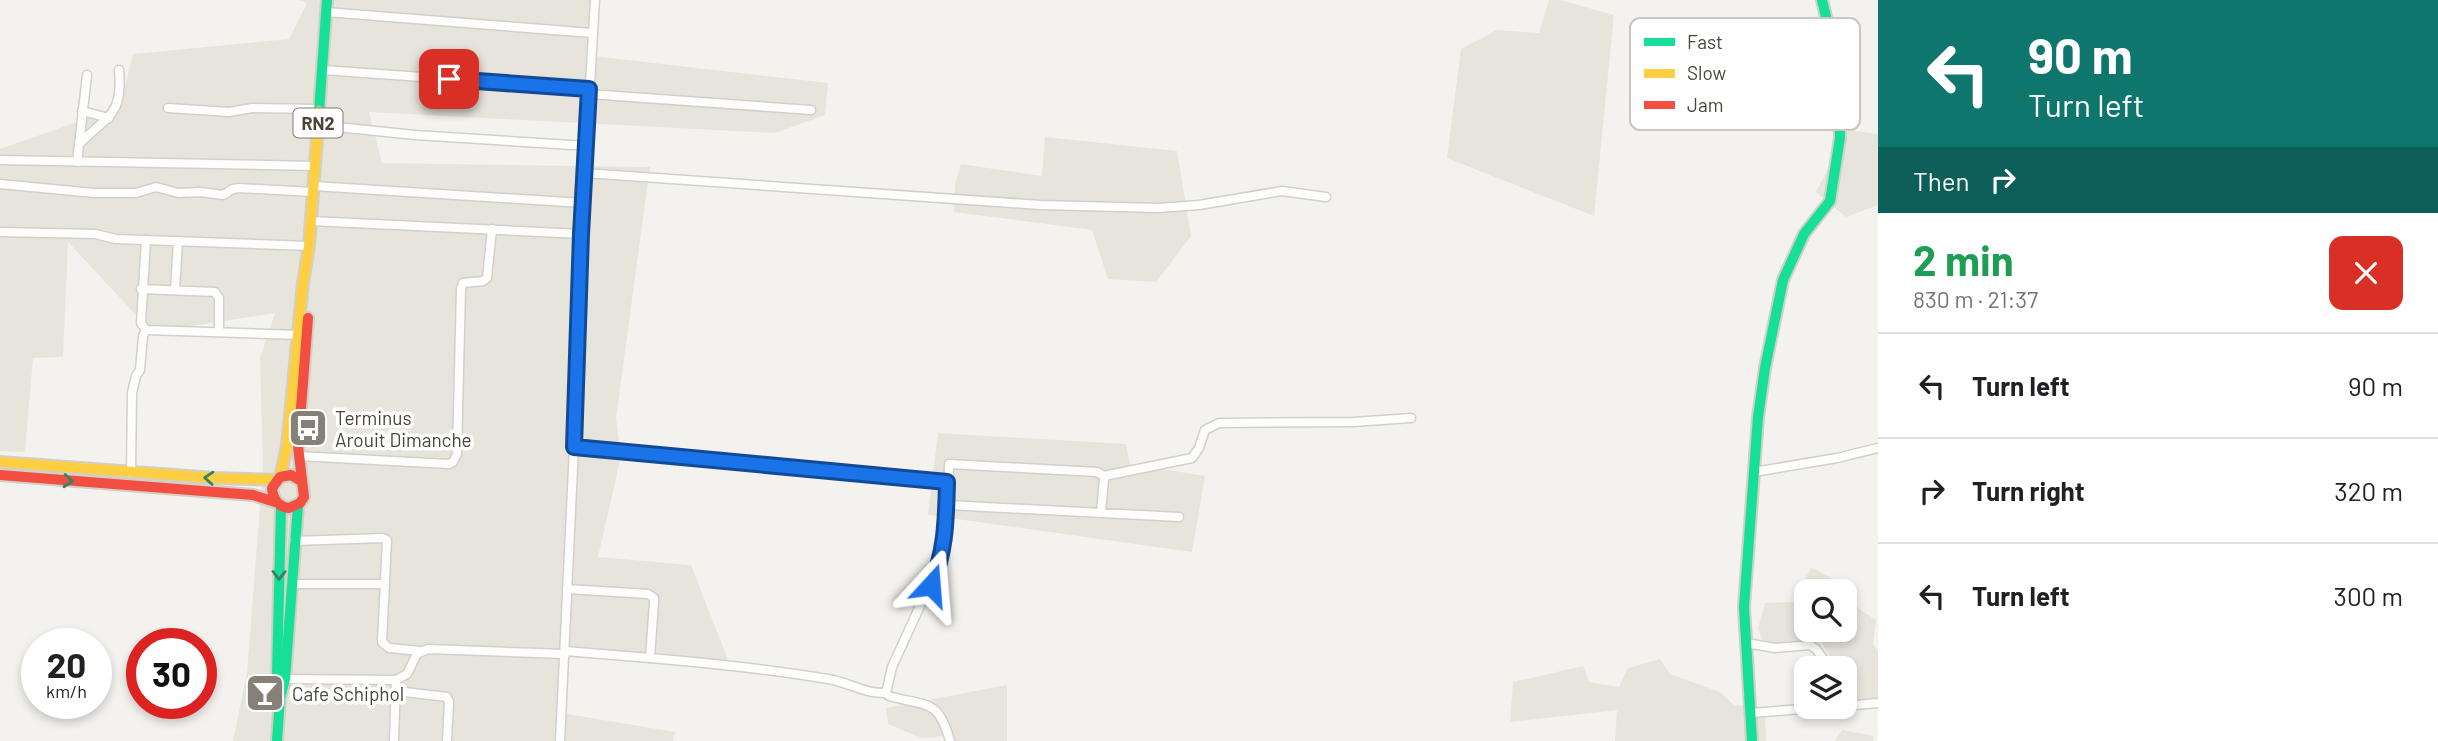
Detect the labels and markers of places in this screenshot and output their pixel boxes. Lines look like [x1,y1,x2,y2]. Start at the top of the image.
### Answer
pin [419,49,479,109]
place label: Terminus Arouit Dimanche [335,406,472,451]
bus stop icon: Terminus Arouit Dimanche [287,407,329,449]
bar icon: Cafe Schiphol [244,672,286,714]
place label: Cafe Schiphol [292,682,404,705]

